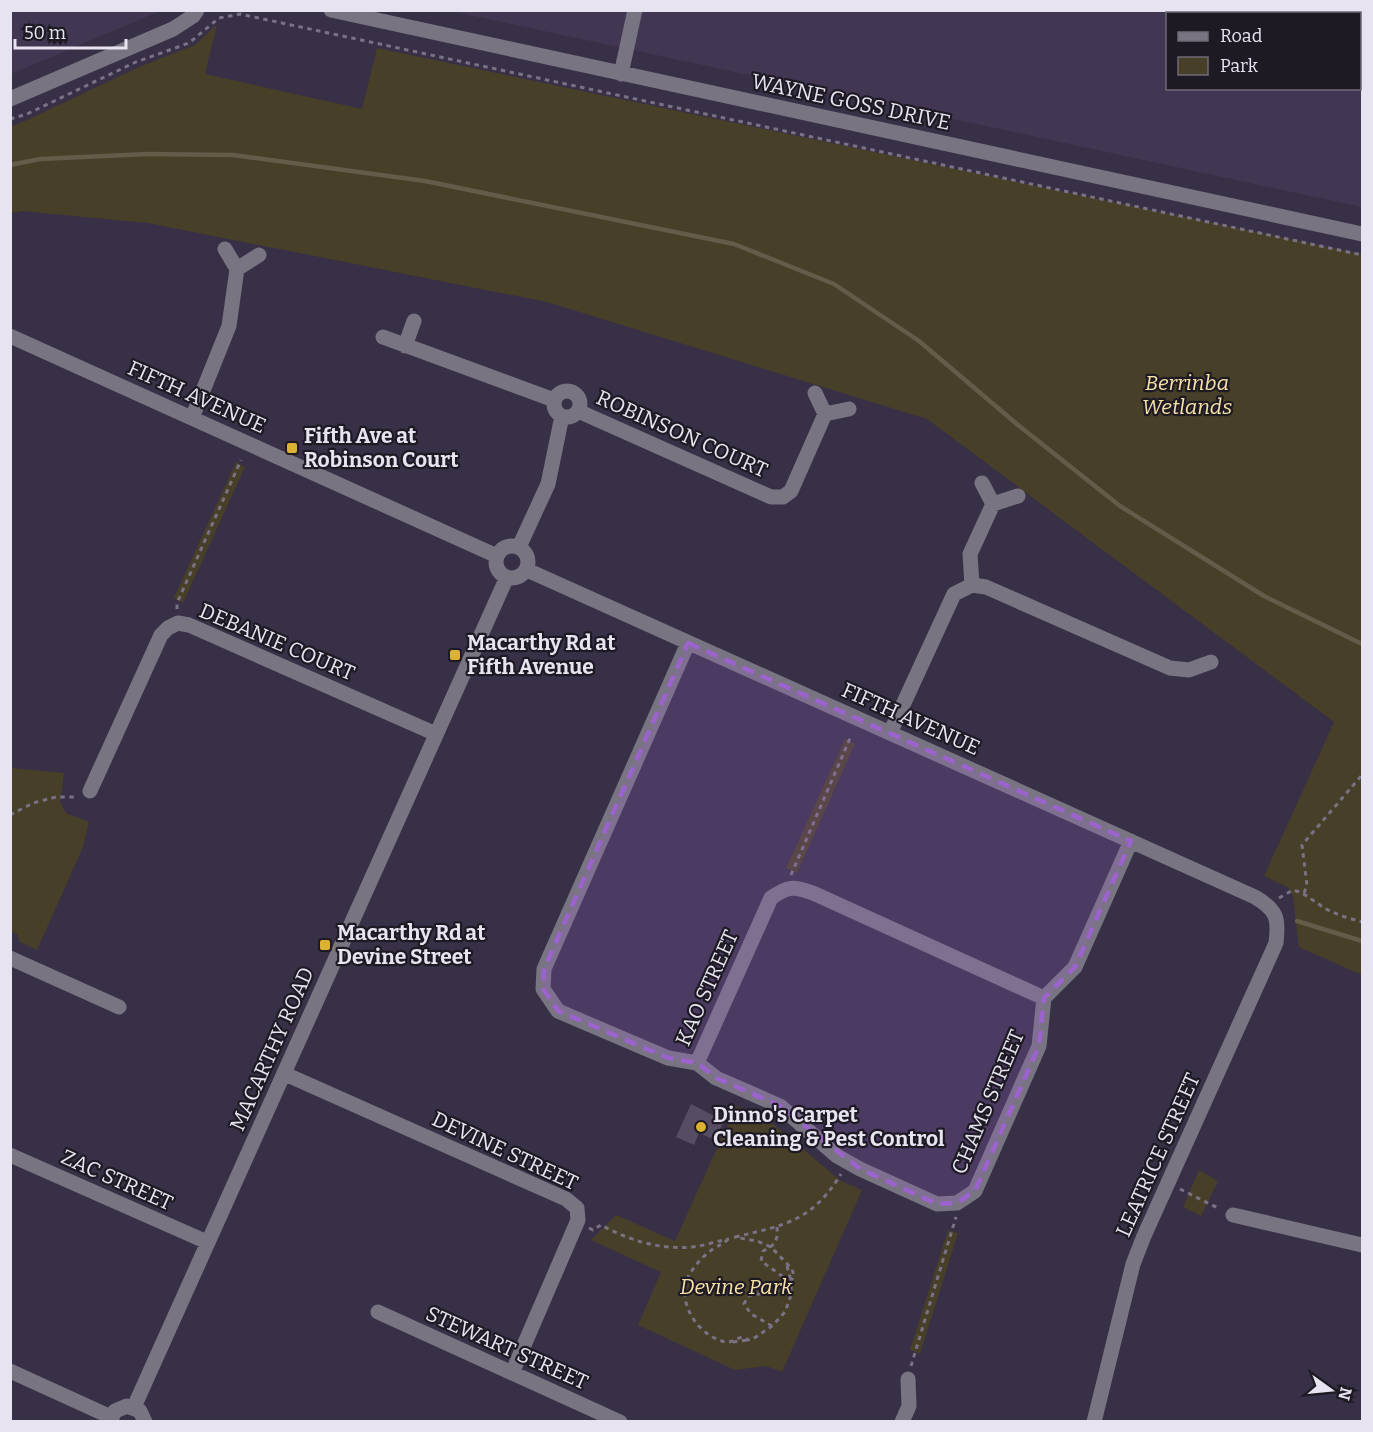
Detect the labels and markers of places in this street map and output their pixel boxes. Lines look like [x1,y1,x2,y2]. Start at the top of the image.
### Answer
place label: Fifth Ave at Robinson Court [304,423,459,473]
marker: Fifth Ave at Robinson Court [285,441,299,455]
place label: Macarthy Rd at Fifth Avenue [467,630,616,680]
marker: Macarthy Rd at Fifth Avenue [448,648,462,662]
place label: Macarthy Rd at Devine Street [337,920,486,970]
marker: Macarthy Rd at Devine Street [318,938,332,952]
place label: Dinno's Carpet Cleaning & Pest Control [713,1102,945,1152]
marker: Dinno's Carpet Cleaning & Pest Control [694,1120,708,1134]

